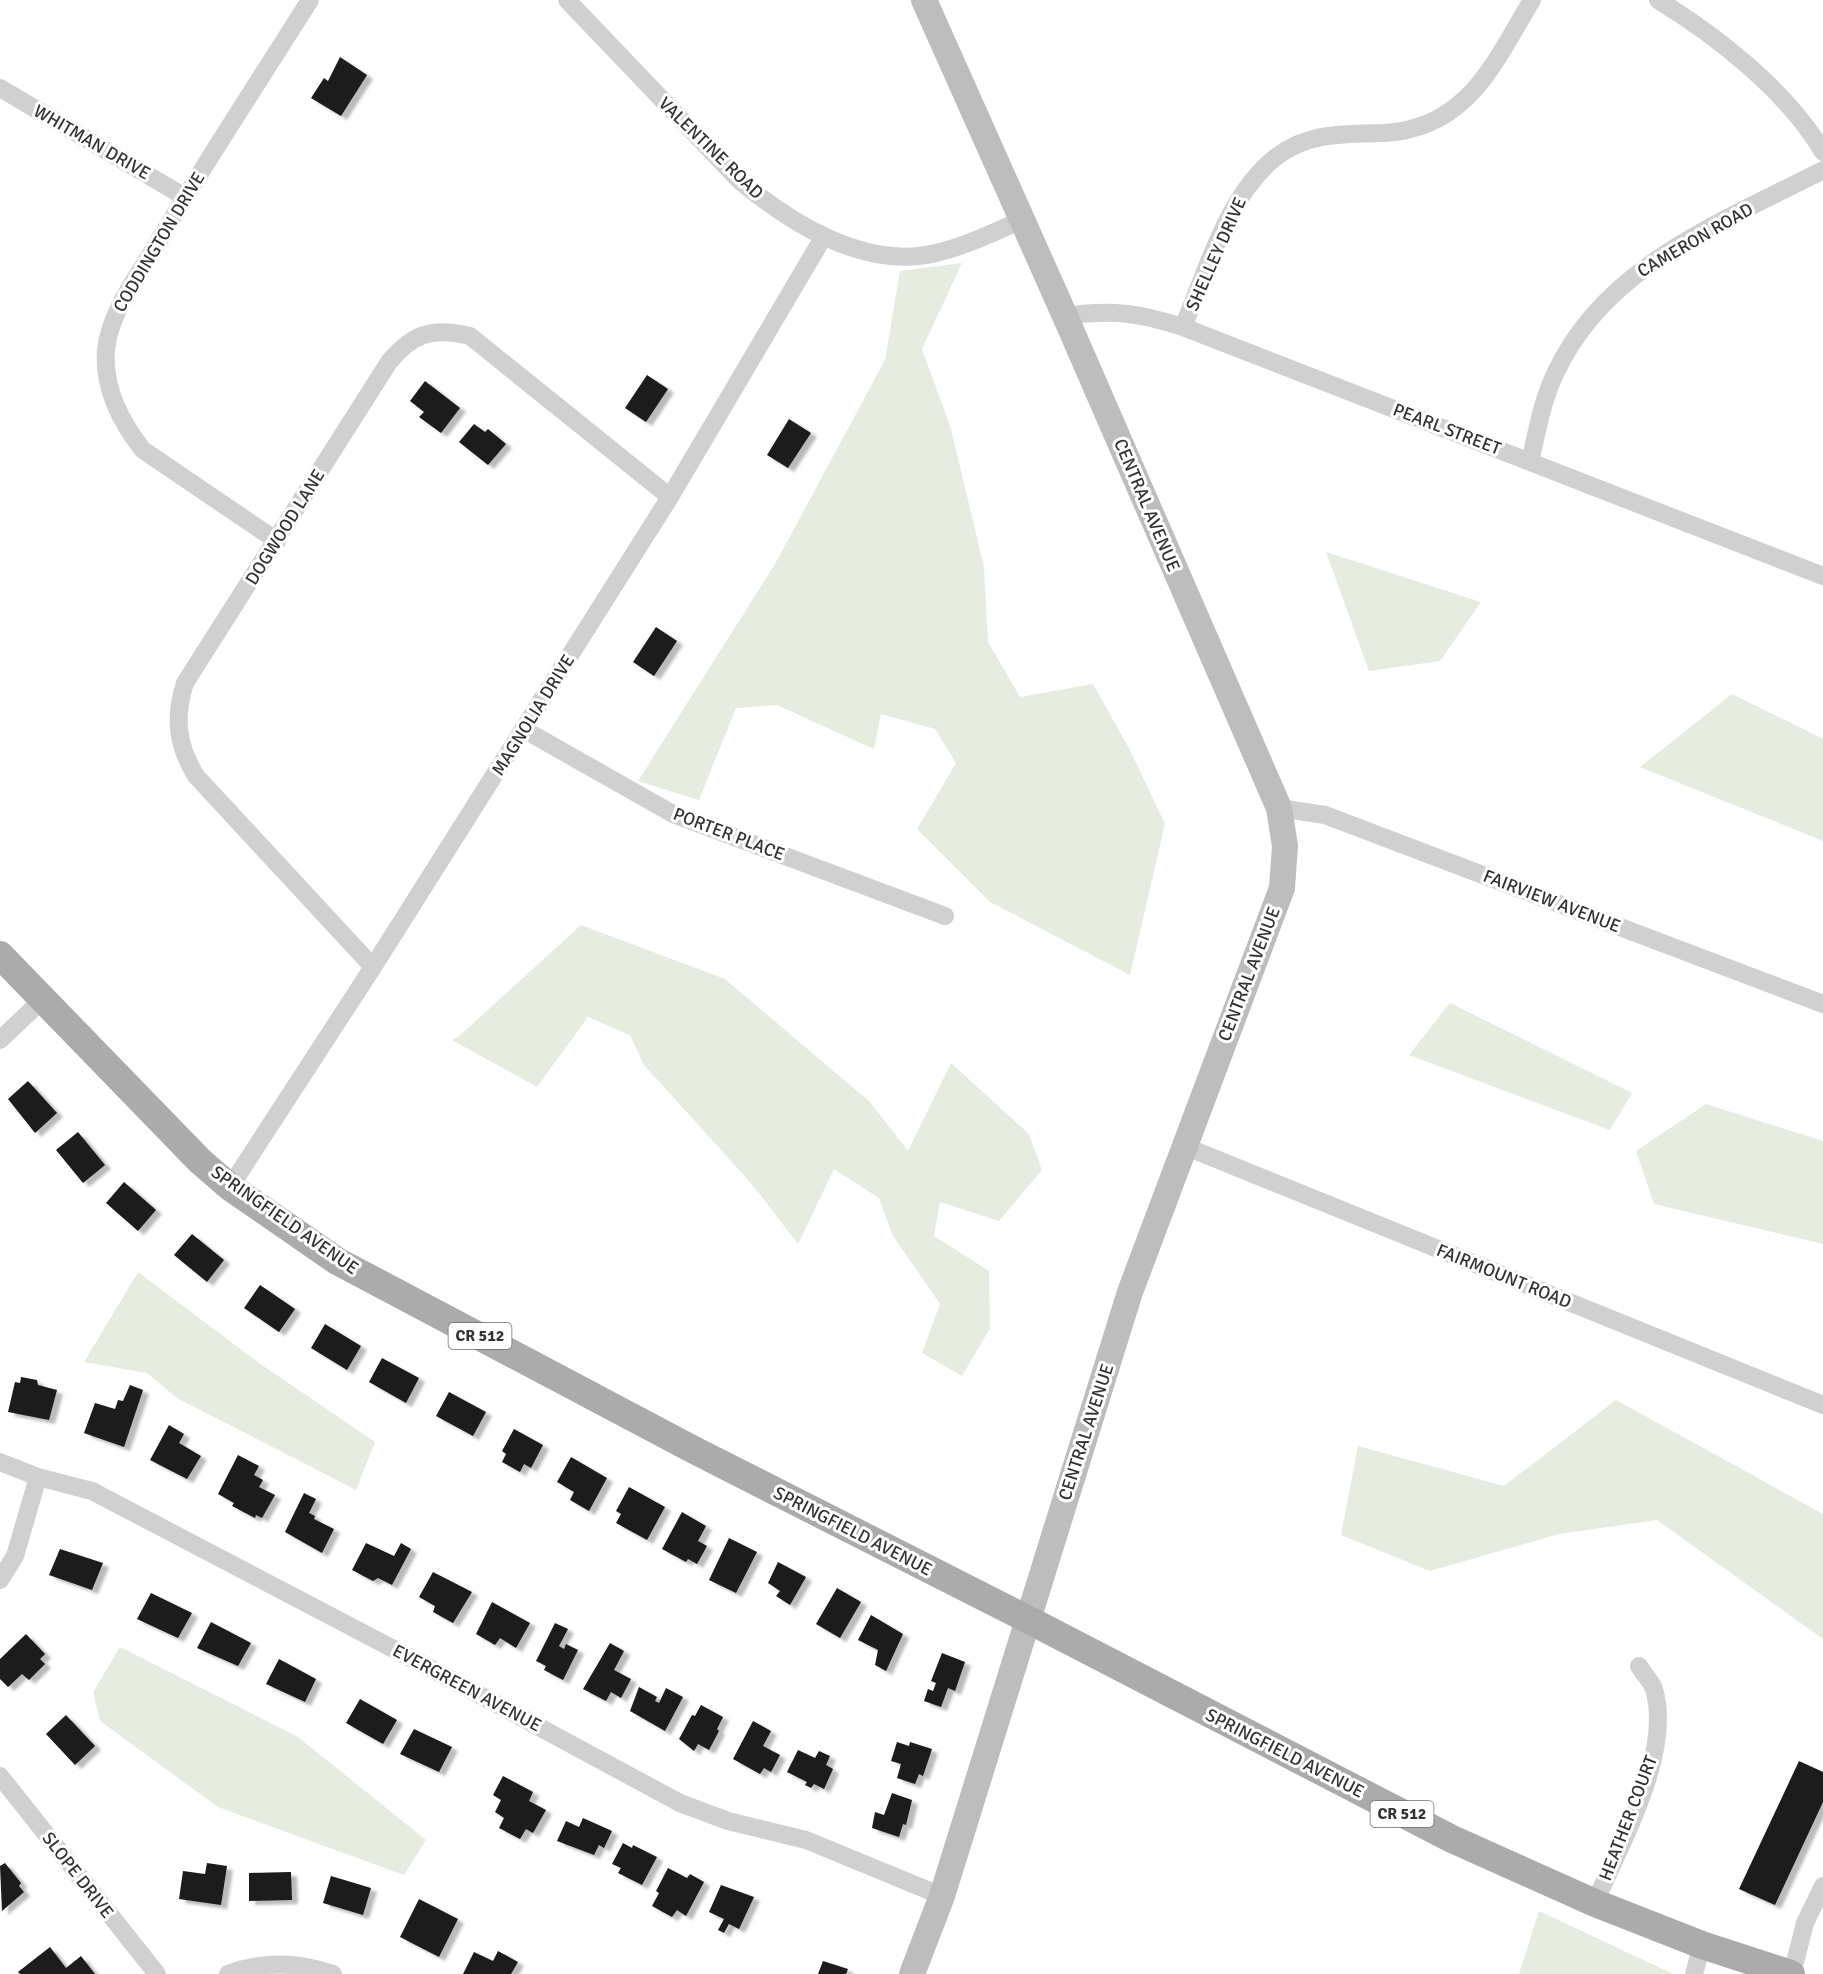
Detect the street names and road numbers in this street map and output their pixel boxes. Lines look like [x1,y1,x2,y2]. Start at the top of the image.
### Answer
street label: VALENTINE ROAD [654,92,768,204]
street label: WHITMAN DRIVE [30,100,154,184]
street label: CODDINGTON DRIVE [108,168,210,316]
street label: SHELLEY DRIVE [1181,194,1251,314]
street label: CAMERON ROAD [1633,198,1757,282]
street label: PEARL STREET [1390,398,1504,460]
street label: CENTRAL AVENUE [1109,435,1185,575]
street label: DOGWOOD LANE [241,465,329,589]
street label: MAGNOLIA DRIVE [487,650,579,780]
street label: PORTER PLACE [670,803,788,865]
street label: FAIRVIEW AVENUE [1480,865,1624,937]
street label: CENTRAL AVENUE [1213,904,1285,1044]
street label: SPRINGFIELD AVENUE [207,1161,363,1279]
street label: FAIRMOUNT ROAD [1433,1239,1575,1313]
road number: CR 512 [448,1323,512,1349]
street label: CENTRAL AVENUE [1054,1361,1118,1503]
street label: SPRINGFIELD AVENUE [770,1481,936,1581]
street label: EVERGREEN AVENUE [389,1639,545,1737]
street label: SPRINGFIELD AVENUE [1202,1703,1368,1803]
street label: HEATHER COURT [1594,1752,1662,1884]
road number: CR 512 [1370,1801,1434,1827]
street label: SLOPE DRIVE [38,1827,118,1923]

